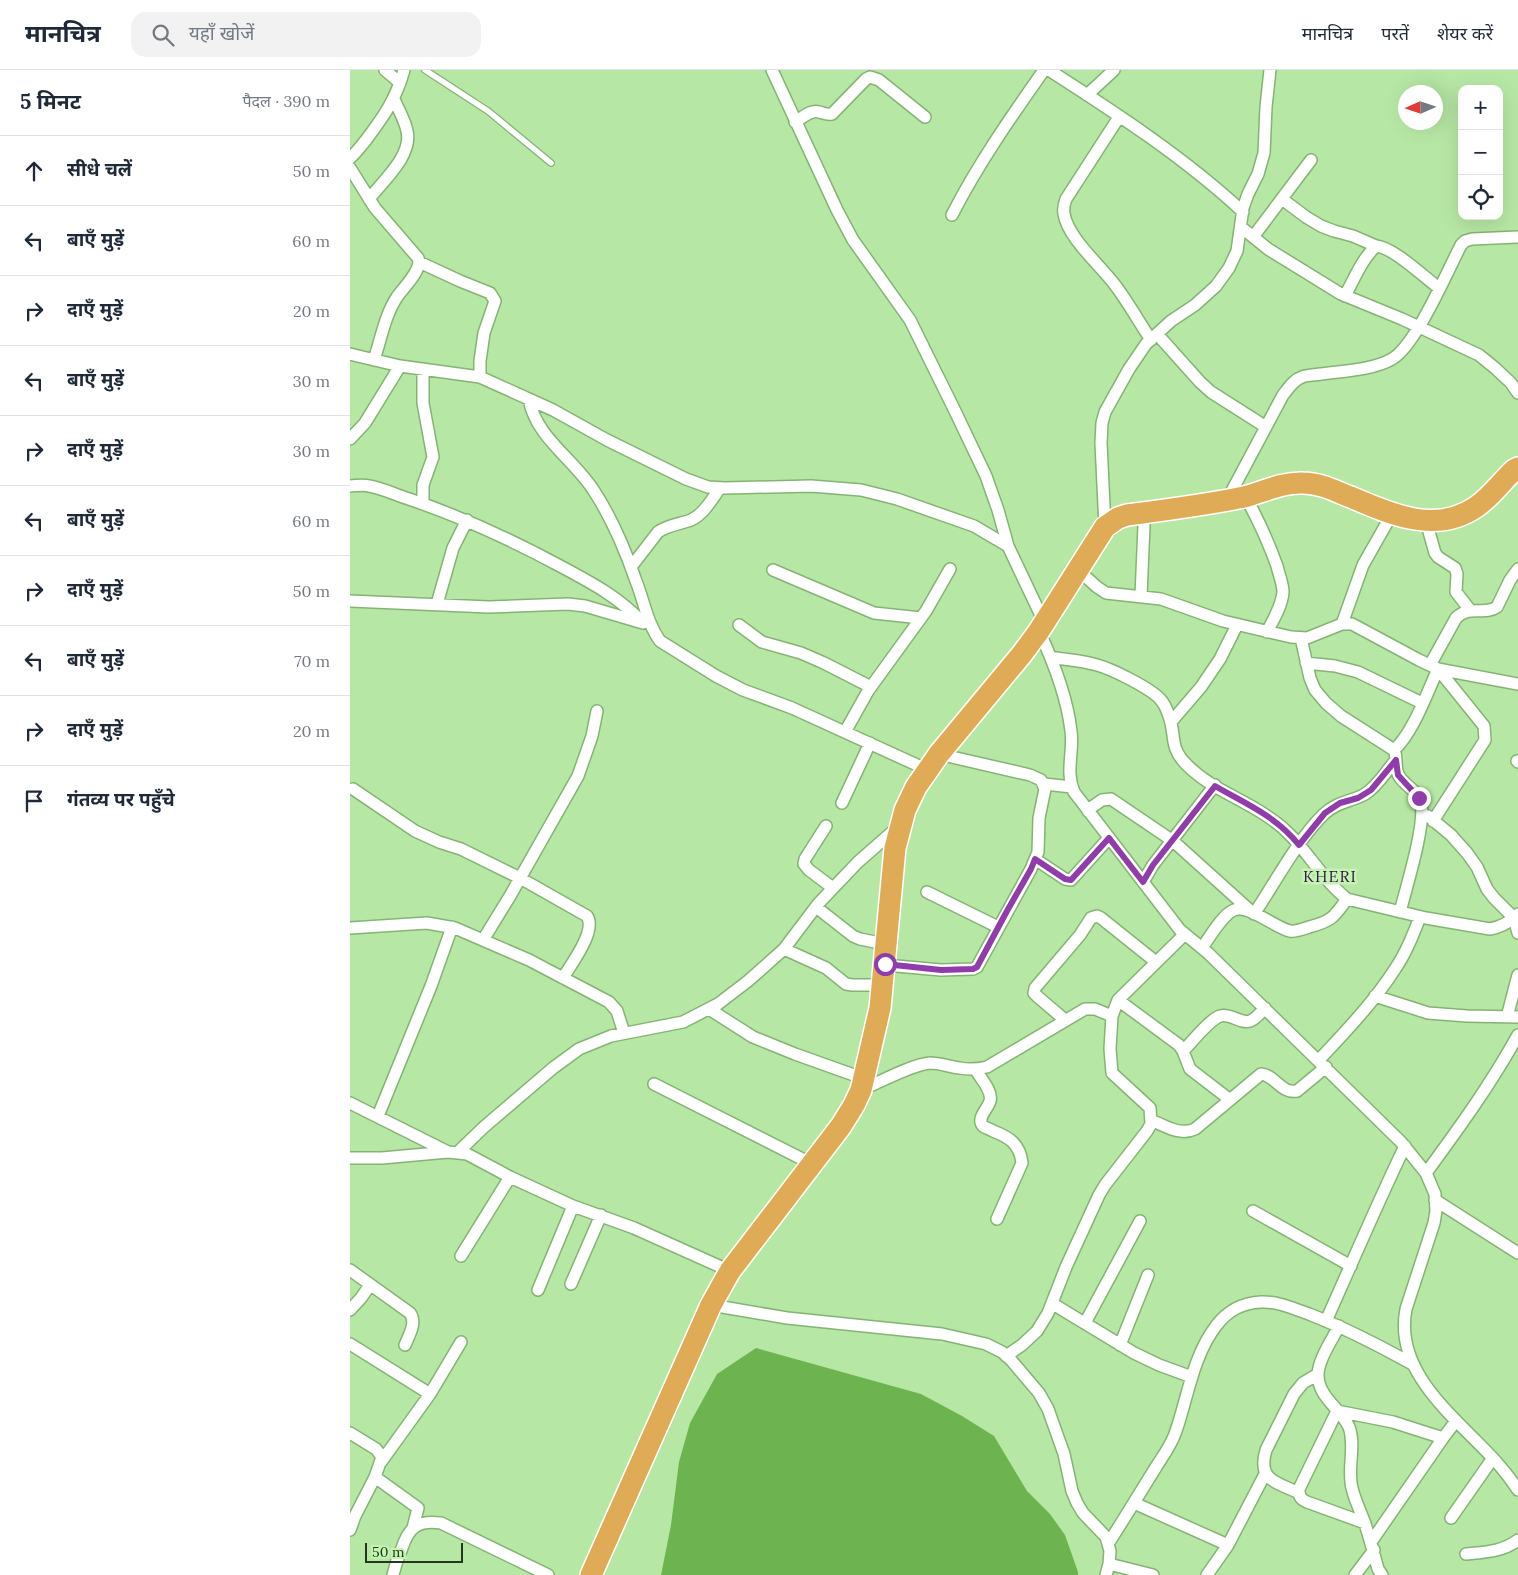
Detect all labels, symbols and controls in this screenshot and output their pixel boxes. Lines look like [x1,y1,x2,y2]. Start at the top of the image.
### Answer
search box [131,12,481,57]
text: मानचित्र [25,18,101,49]
icon: search [149,21,177,49]
text: यहाँ खोजें [189,21,254,45]
text: मानचित्र [1302,22,1353,45]
text: परतें [1381,22,1409,45]
text: शेयर करें [1437,22,1493,45]
north arrow [1398,85,1443,130]
map controls [1458,85,1503,220]
button: + [1458,85,1503,130]
text: 5 मिनट [20,88,81,115]
text: पैदल · 390 m [243,91,330,111]
button: − [1458,130,1503,175]
icon: ahead [20,157,48,185]
text: सीधे चलें [67,157,132,181]
text: 50 m [293,161,330,181]
button: locate [1458,175,1503,220]
icon: left [20,227,48,255]
text: बाएँ मुड़ें [67,227,124,251]
text: 60 m [292,231,330,251]
icon: right [20,297,48,325]
text: दाएँ मुड़ें [67,297,123,321]
text: 20 m [293,301,330,321]
icon: left [20,367,48,395]
text: बाएँ मुड़ें [67,367,124,391]
text: 30 m [293,371,330,391]
icon: right [20,437,48,465]
text: दाएँ मुड़ें [67,437,123,461]
text: 30 m [293,441,330,461]
icon: left [20,507,48,535]
text: बाएँ मुड़ें [67,507,124,531]
text: 60 m [292,511,330,531]
icon: right [20,577,48,605]
text: दाएँ मुड़ें [67,577,123,601]
text: 50 m [293,581,330,601]
icon: left [20,647,48,675]
text: बाएँ मुड़ें [67,647,124,671]
text: 70 m [294,651,330,671]
icon: right [20,717,48,745]
text: दाएँ मुड़ें [67,717,123,741]
text: 20 m [293,721,330,741]
icon: arrive [20,787,48,815]
text: गंतव्य पर पहुँचे [67,787,175,811]
route end [1408,787,1431,810]
district label: KHERI [1303,866,1357,886]
route start [874,953,897,976]
scale bar [365,1540,462,1563]
text: 50 m [372,1543,405,1561]

